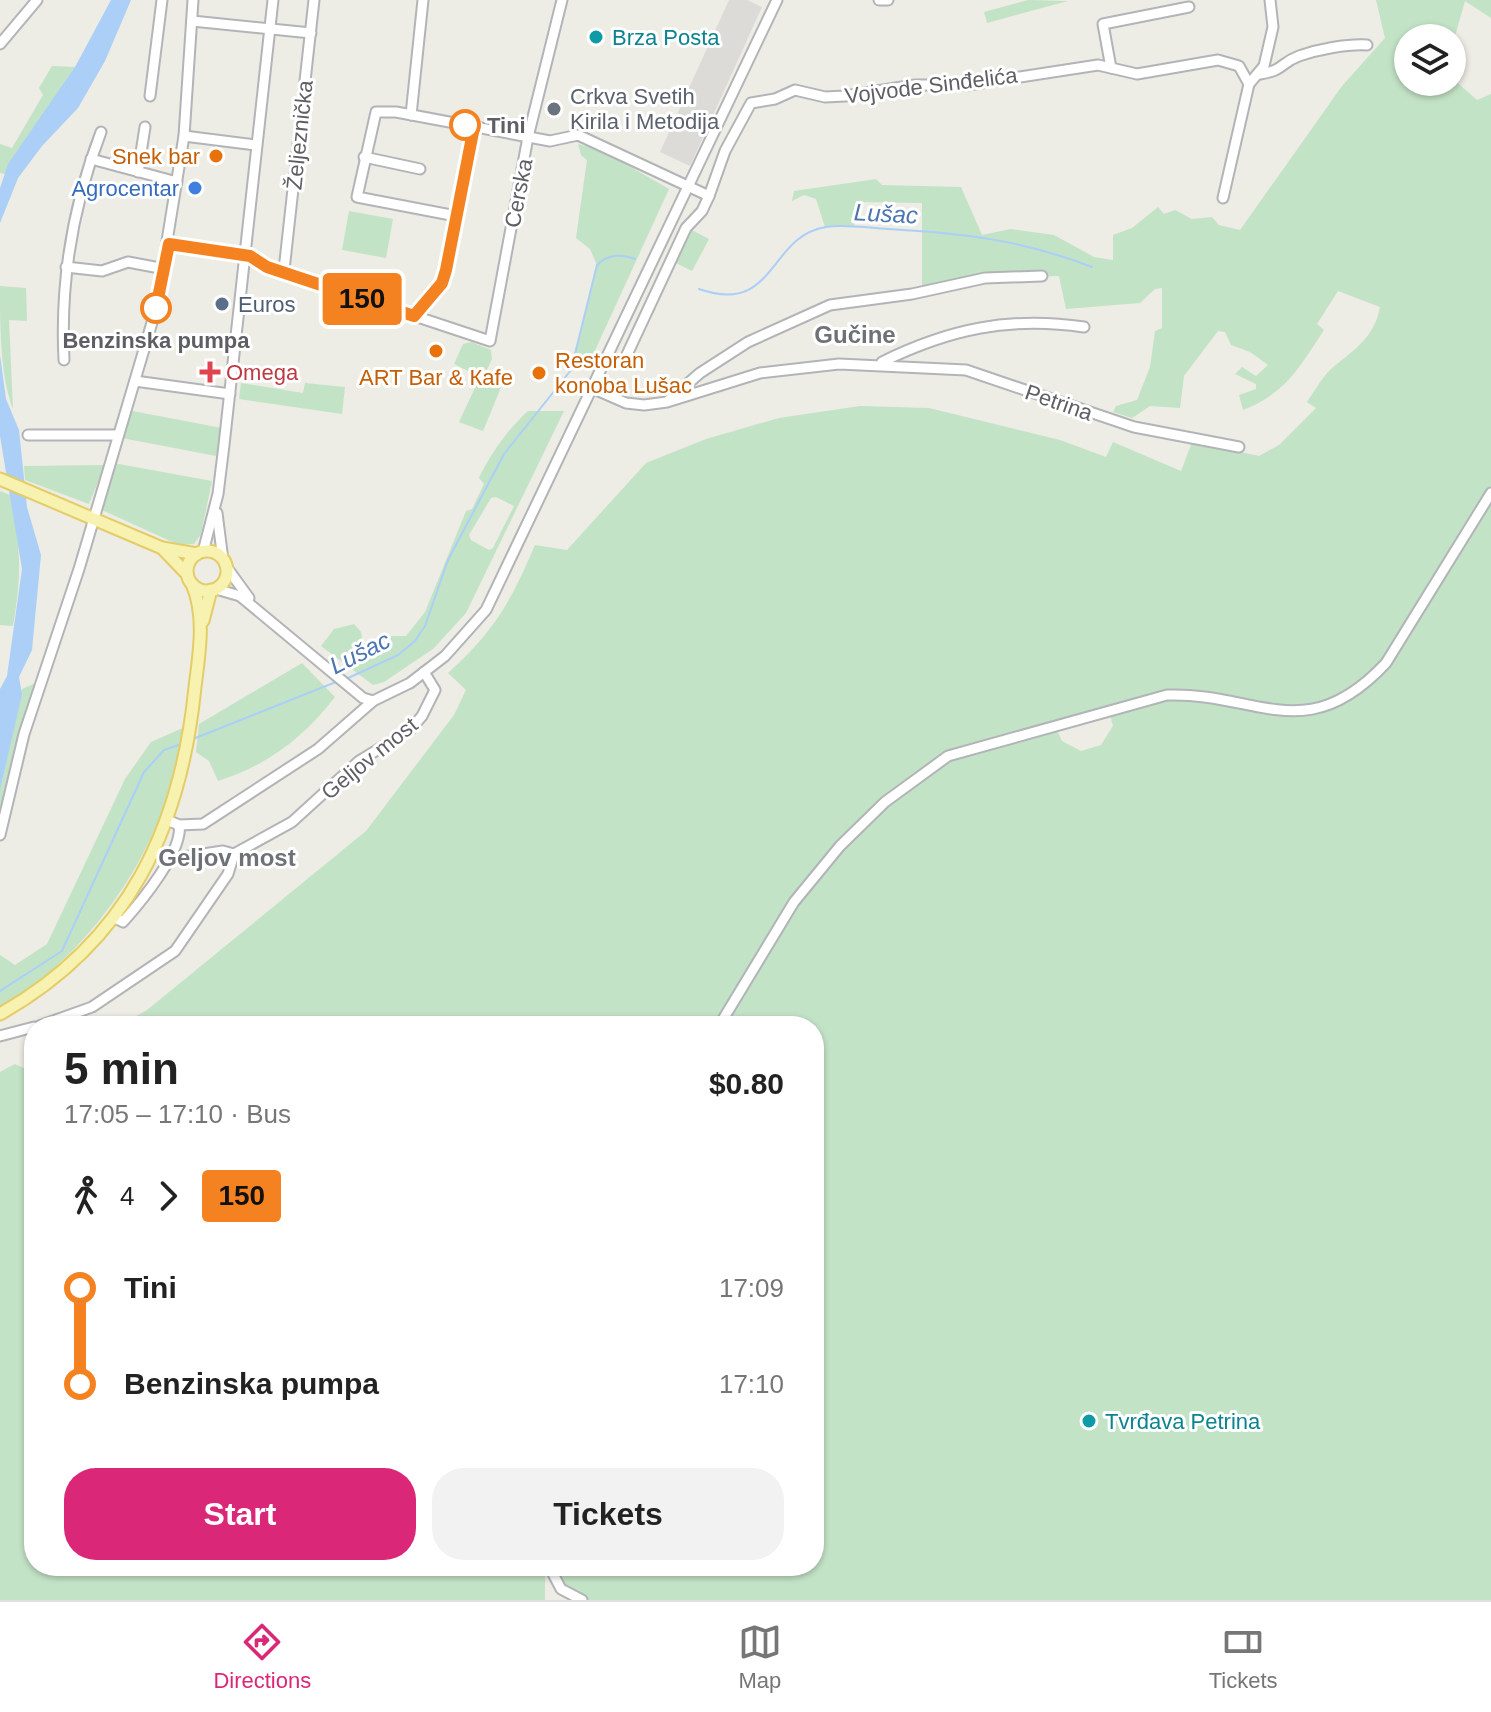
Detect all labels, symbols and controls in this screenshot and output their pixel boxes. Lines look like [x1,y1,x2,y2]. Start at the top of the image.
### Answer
map controls [1394,24,1466,96]
button: layers [1394,24,1466,96]
place label: Brza Posta [612,25,720,50]
marker: Brza Posta [587,28,605,46]
street label: Vojvode Sinđelića [843,62,1020,108]
street label: Željeznička [281,78,318,191]
place label: Crkva Svetih Kirila i Metodija [570,84,720,134]
marker: Crkva Svetih Kirila i Metodija [545,100,563,118]
marker: Tini [450,110,480,140]
place label: Tini [487,113,526,138]
place label: Snek bar [112,144,200,169]
marker: Snek bar [207,147,225,165]
street label: Cerska [500,156,538,230]
place label: Agrocentar [71,176,179,201]
marker: Agrocentar [186,179,204,197]
water label: Lušac [853,198,919,229]
line badge: 150 [316,273,408,325]
text: 150 [339,283,385,314]
place label: Euros [238,292,295,317]
marker: Benzinska pumpa [141,293,171,323]
marker: Euros [213,295,231,313]
district label: Gučine [814,321,896,348]
place label: Benzinska pumpa [62,328,250,353]
marker: ART Bar & Кafe [427,342,445,360]
place label: Restoran konoba Lušac [555,348,692,398]
place label: Omega [226,360,299,385]
marker: Omega [201,363,219,381]
marker: Restoran konoba Lušac [530,364,548,382]
place label: ART Bar & Кafe [359,365,513,390]
street label: Petrina [1022,379,1097,426]
water label: Lušac [325,626,394,679]
street label: Geljov most [316,712,422,805]
district label: Geljov most [158,844,296,871]
text: 5 min [64,1044,179,1093]
text: $0.80 [709,1067,784,1100]
text: 17:05 – 17:10 · Bus [64,1099,291,1129]
icon: walk [64,1174,108,1218]
icon: forward [146,1174,190,1218]
text: 150 [218,1180,265,1211]
text: 4 [120,1181,134,1211]
text: Tini [124,1271,177,1304]
text: 17:09 [719,1273,784,1303]
text: Benzinska pumpa [124,1367,379,1400]
text: 17:10 [719,1369,784,1399]
place label: Tvrđava Petrina [1105,1409,1261,1434]
marker: Tvrđava Petrina [1080,1412,1098,1430]
button: Start [64,1468,416,1560]
button: Tickets [432,1468,784,1560]
tab: Directions [213,1620,311,1694]
tab: Map [738,1620,782,1694]
tab: Tickets [1209,1620,1278,1694]

